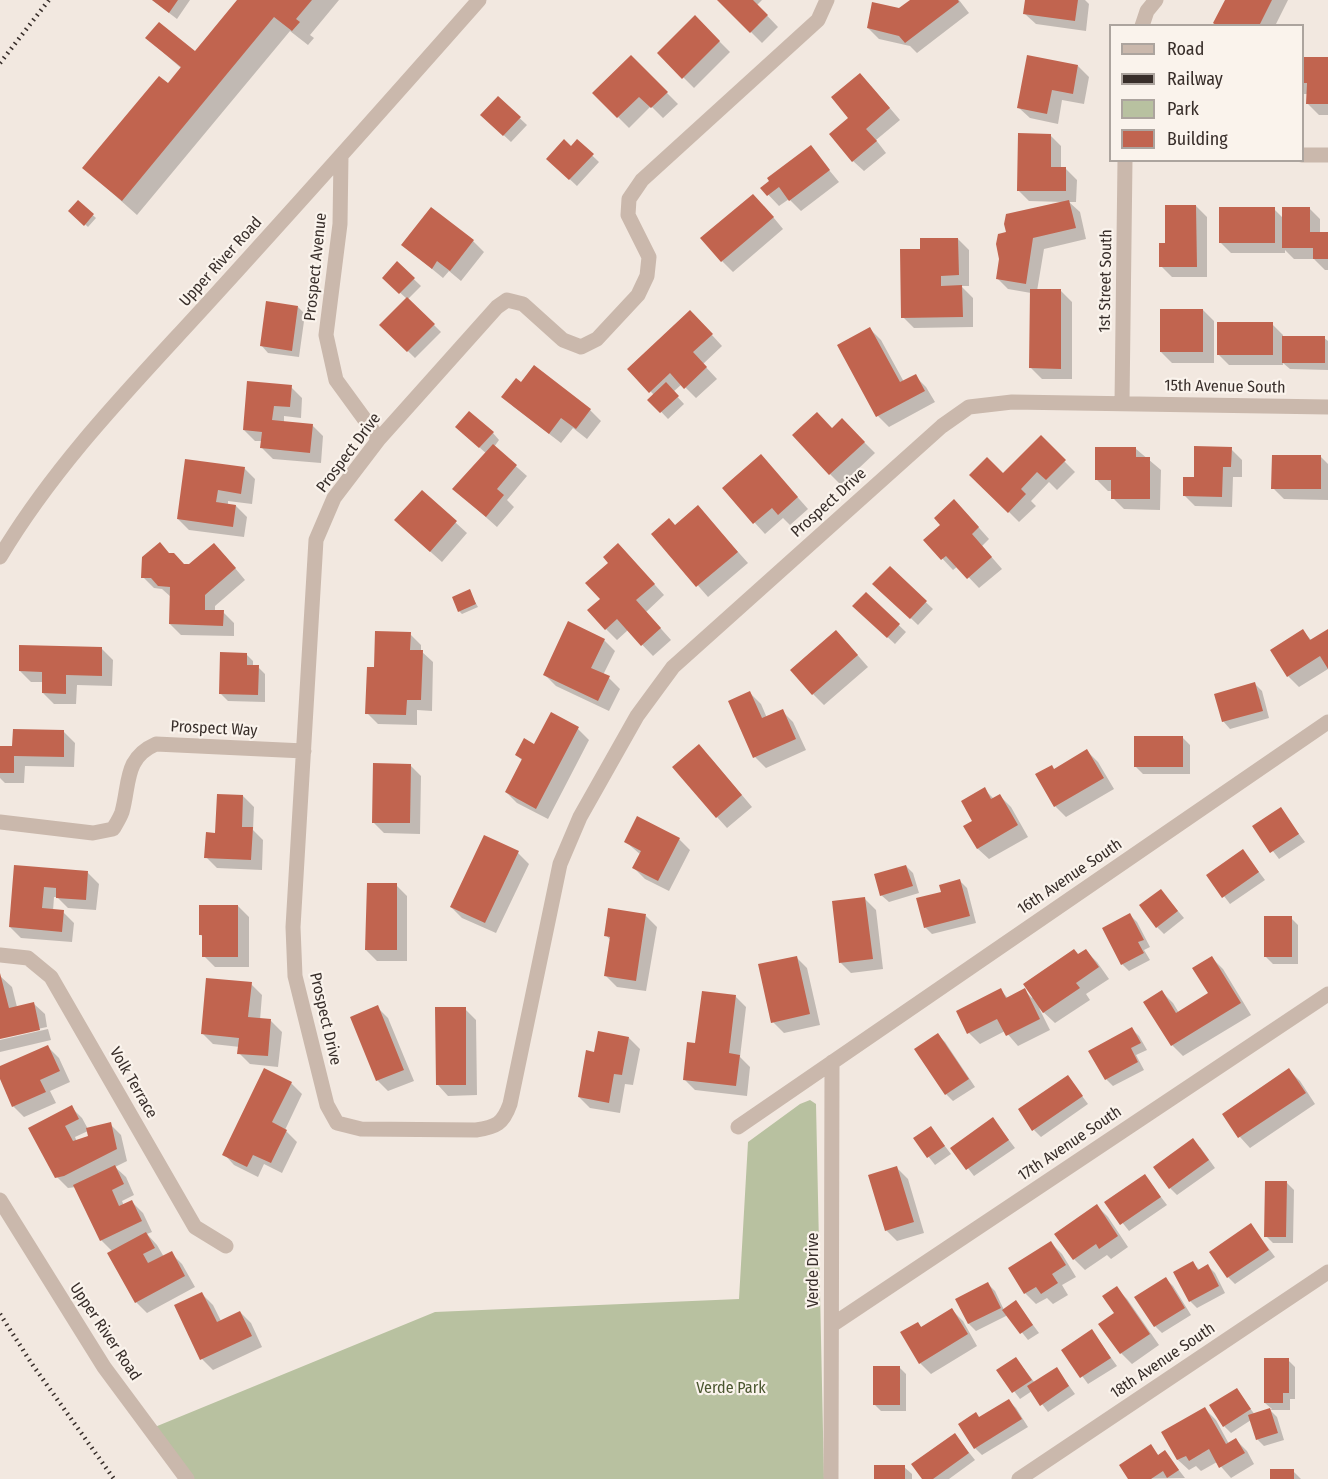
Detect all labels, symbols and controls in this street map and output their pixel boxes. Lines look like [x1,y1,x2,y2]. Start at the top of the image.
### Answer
legend [1109,24,1304,162]
text: Road [1167,38,1204,60]
text: Railway [1167,68,1223,90]
text: Park [1167,98,1199,120]
text: Building [1167,128,1228,150]
street label: Prospect Avenue [301,212,331,322]
street label: Upper River Road [176,213,266,311]
street label: 1st Street South [1095,229,1117,333]
street label: 15th Avenue South [1164,376,1286,398]
street label: Prospect Drive [313,409,385,497]
street label: Prospect Drive [787,464,871,542]
street label: Prospect Way [170,717,258,741]
street label: 16th Avenue South [1014,835,1126,919]
street label: Prospect Drive [305,971,345,1067]
street label: Volk Terrace [105,1044,161,1122]
street label: 17th Avenue South [1015,1102,1125,1186]
street label: Verde Drive [804,1233,824,1307]
street label: Upper River Road [65,1279,145,1385]
street label: 18th Avenue South [1107,1319,1219,1403]
park label: Verde Park [696,1379,766,1399]

